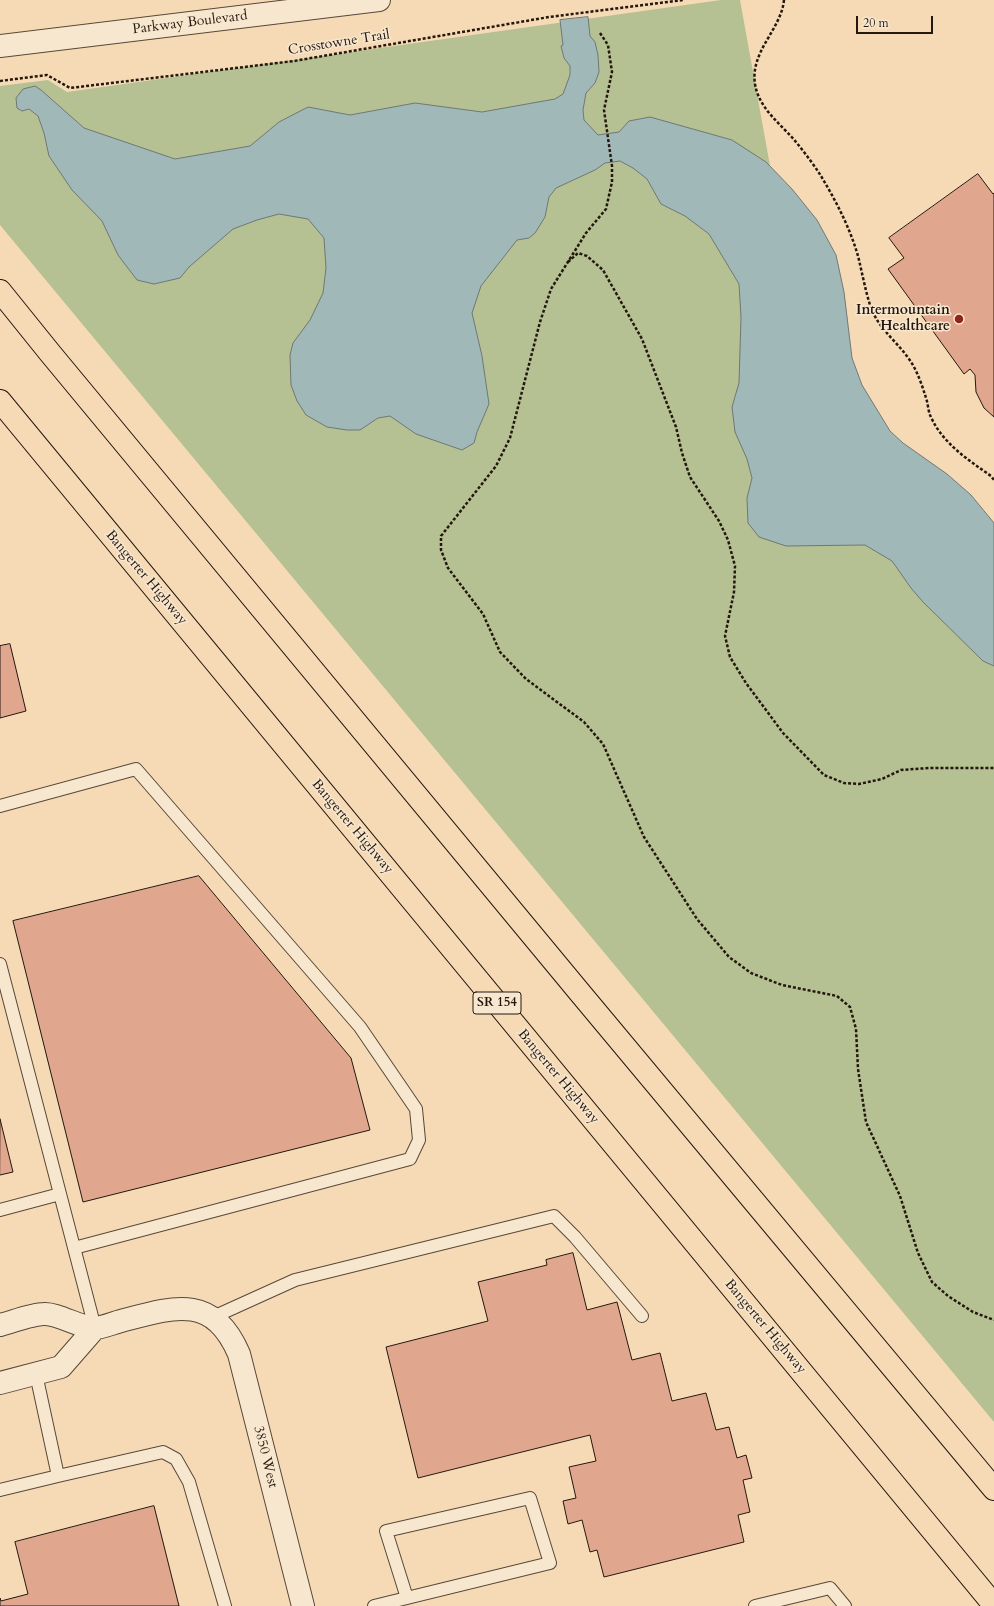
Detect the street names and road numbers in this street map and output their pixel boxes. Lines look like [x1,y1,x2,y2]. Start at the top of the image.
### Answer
street label: Parkway Boulevard [132,8,248,38]
street label: Crosstowne Trail [287,27,391,59]
street label: Bangerter Highway [102,527,190,629]
street label: Bangerter Highway [308,776,396,878]
road number: SR 154 [473,992,521,1014]
street label: Bangerter Highway [514,1026,602,1128]
street label: Bangerter Highway [721,1276,809,1378]
street label: 3850 West [249,1424,281,1490]

